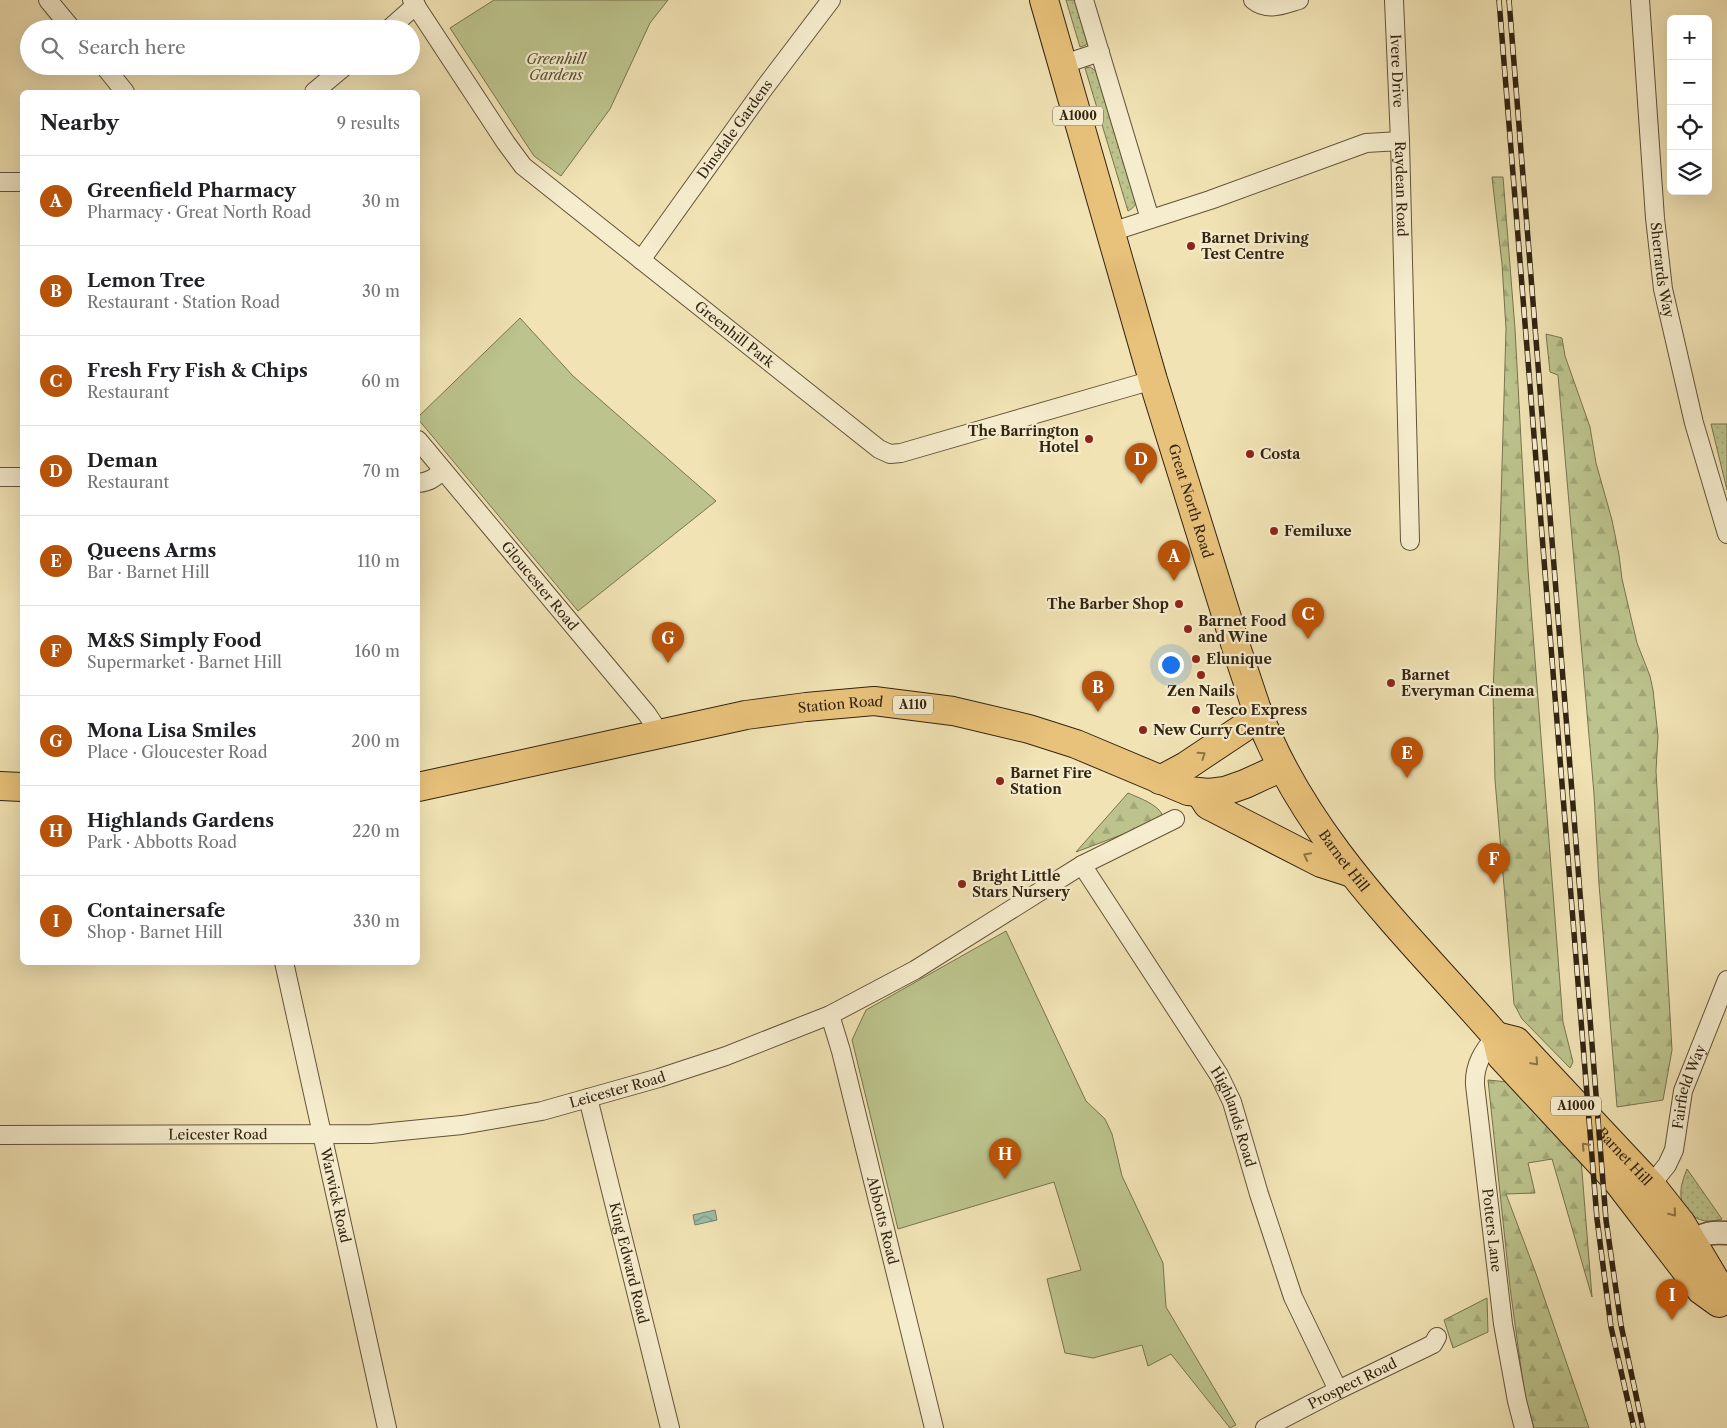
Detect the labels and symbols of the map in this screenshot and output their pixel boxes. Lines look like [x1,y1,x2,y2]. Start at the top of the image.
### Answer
street label: Ivere Drive [1386,34,1408,108]
park label: Greenhill Gardens [526,50,587,84]
street label: Dinsdale Gardens [693,76,776,182]
road number: A1000 [1053,106,1103,125]
street label: Raydean Road [1391,141,1411,237]
street label: Sherrards Way [1647,221,1678,320]
place label: Barnet Driving Test Centre [1201,229,1309,263]
marker: Barnet Driving Test Centre [1185,240,1197,252]
street label: Greenhill Park [691,297,779,372]
place label: The Barrington Hotel [968,422,1079,456]
marker: The Barrington Hotel [1083,433,1095,445]
street label: Great North Road [1164,442,1217,561]
pin: D [1125,443,1157,484]
place label: Costa [1260,445,1301,463]
marker: Costa [1244,448,1256,460]
place label: Femiluxe [1284,522,1352,540]
marker: Femiluxe [1268,525,1280,537]
street label: Gloucester Road [497,538,583,634]
pin: A [1158,540,1190,581]
place label: The Barber Shop [1047,595,1169,613]
marker: The Barber Shop [1173,598,1185,610]
pin: C [1292,598,1324,639]
place label: Barnet Food and Wine [1198,612,1287,646]
pin: G [652,622,684,663]
marker: Barnet Food and Wine [1182,623,1194,635]
place label: Elunique [1206,650,1272,668]
your location [1158,652,1184,678]
marker: Elunique [1190,653,1202,665]
place label: Barnet Everyman Cinema [1401,666,1536,700]
marker: Zen Nails [1195,669,1207,681]
pin: B [1082,671,1114,712]
marker: Barnet Everyman Cinema [1385,677,1397,689]
place label: Zen Nails [1167,682,1235,700]
street label: Station Road [797,692,885,717]
road number: A110 [893,696,933,714]
place label: Tesco Express [1206,701,1307,719]
marker: Tesco Express [1190,704,1202,716]
place label: New Curry Centre [1153,721,1285,739]
marker: New Curry Centre [1137,724,1149,736]
pin: E [1391,737,1423,778]
one-way arrow [1196,752,1206,761]
place label: Barnet Fire Station [1010,764,1092,798]
marker: Barnet Fire Station [994,775,1006,787]
street label: Barnet Hill [1315,826,1373,895]
pin: F [1478,843,1510,884]
one-way arrow [1303,852,1312,862]
place label: Bright Little Stars Nursery [972,867,1070,901]
marker: Bright Little Stars Nursery [956,878,968,890]
street label: Fairfield Way [1668,1042,1710,1130]
one-way arrow [1529,1056,1538,1065]
street label: Highlands Road [1207,1063,1260,1169]
street label: Leicester Road [567,1067,668,1112]
road number: A1000 [1551,1096,1601,1116]
street label: Barnet Hill [1593,1124,1656,1189]
street label: Leicester Road [168,1125,268,1144]
pin: H [989,1138,1021,1179]
one-way arrow [1582,1143,1591,1152]
street label: Warwick Road [316,1145,355,1245]
street label: Abbotts Road [863,1173,902,1267]
street label: Potters Lane [1478,1187,1506,1273]
street label: King Edward Road [605,1200,653,1326]
one-way arrow [1668,1207,1676,1216]
pin: I [1656,1279,1688,1320]
street label: Prospect Road [1305,1354,1400,1413]

